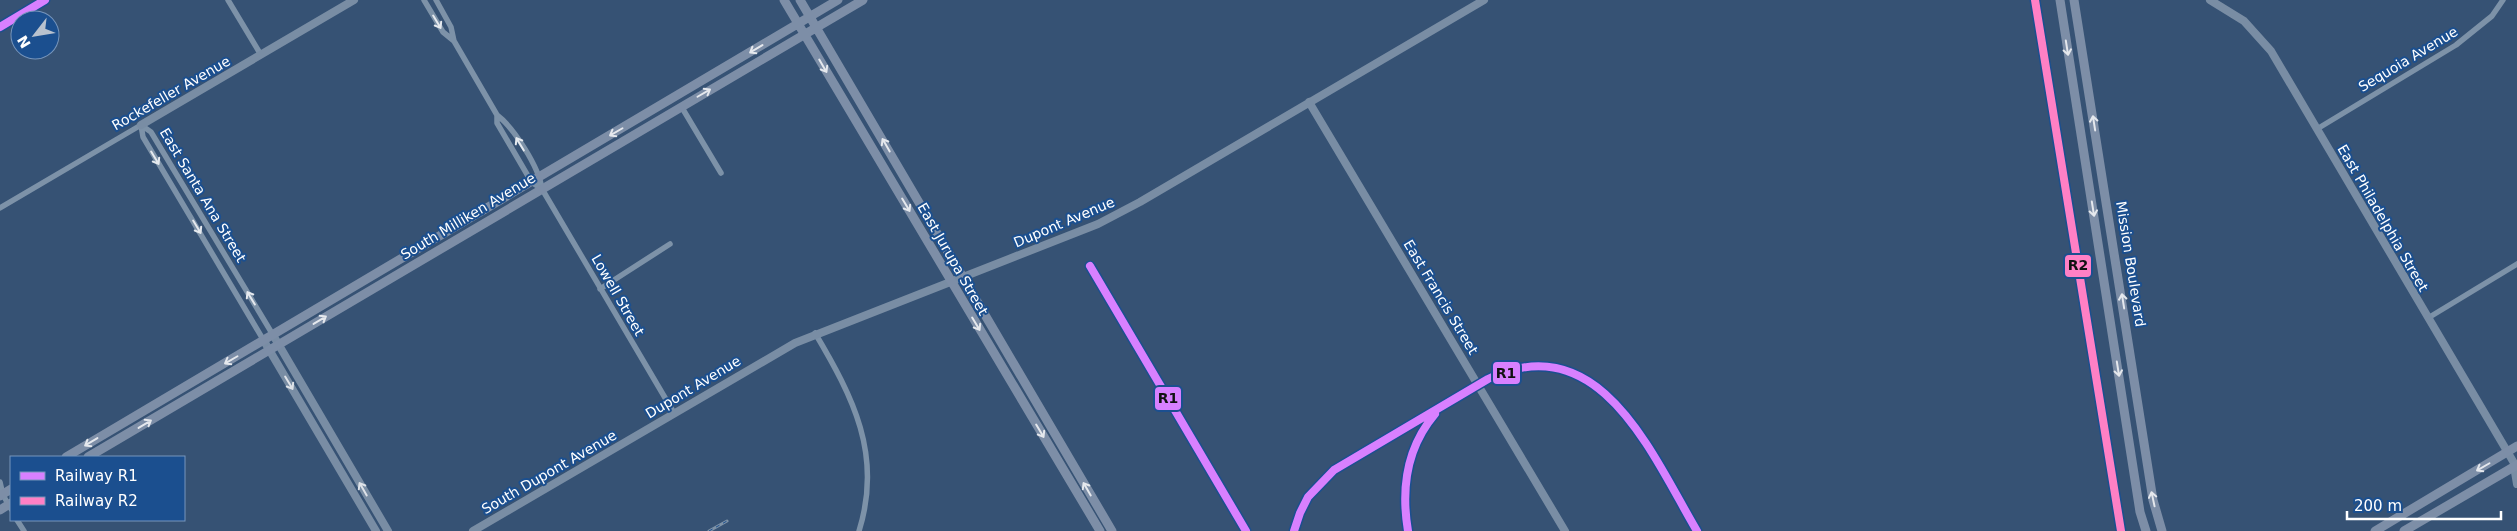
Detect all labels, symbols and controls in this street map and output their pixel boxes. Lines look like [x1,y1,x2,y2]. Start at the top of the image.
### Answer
north arrow [10,10,60,60]
one-way arrow [433,15,443,29]
street label: Sequoia Avenue [2356,23,2460,95]
text: N [14,33,34,51]
one-way arrow [2063,40,2073,56]
one-way arrow [750,44,764,54]
street label: Rockefeller Avenue [109,53,233,133]
one-way arrow [818,58,828,72]
one-way arrow [696,87,711,97]
one-way arrow [2089,115,2099,131]
street label: East Santa Ana Street [157,125,250,265]
one-way arrow [610,127,624,137]
one-way arrow [515,138,525,152]
one-way arrow [880,138,890,152]
street label: East Philadelphia Street [2334,142,2432,295]
one-way arrow [151,150,161,164]
street label: South Milliken Avenue [398,169,538,263]
street label: Dupont Avenue [1011,194,1117,250]
one-way arrow [902,198,912,212]
street label: East Jurupa Street [914,200,992,318]
one-way arrow [2088,200,2098,216]
street label: Mission Boulevard [2113,200,2149,328]
one-way arrow [192,220,202,234]
street label: East Francis Street [1400,237,1482,358]
street label: Lowell Street [588,252,648,339]
line badge: R2 [2064,254,2092,278]
text: R2 [2068,257,2088,273]
one-way arrow [245,291,255,305]
one-way arrow [2117,293,2127,309]
one-way arrow [313,315,327,325]
one-way arrow [971,316,981,330]
street label: Dupont Avenue [643,352,743,422]
one-way arrow [224,356,238,366]
line badge: R1 [1492,361,1521,385]
one-way arrow [2113,361,2123,377]
text: R1 [1496,365,1516,381]
one-way arrow [284,376,294,390]
line badge: R1 [1154,386,1182,411]
text: R1 [1158,390,1178,406]
one-way arrow [138,418,152,428]
one-way arrow [1035,424,1045,438]
street label: South Dupont Avenue [479,427,619,517]
one-way arrow [84,438,98,448]
legend [10,456,185,521]
one-way arrow [2476,462,2490,472]
text: Railway R1 [55,467,138,485]
one-way arrow [358,482,367,497]
one-way arrow [1082,482,1092,497]
scale bar [2347,488,2501,520]
one-way arrow [2148,491,2158,507]
text: Railway R2 [55,492,138,510]
text: 200 m [2354,497,2402,515]

